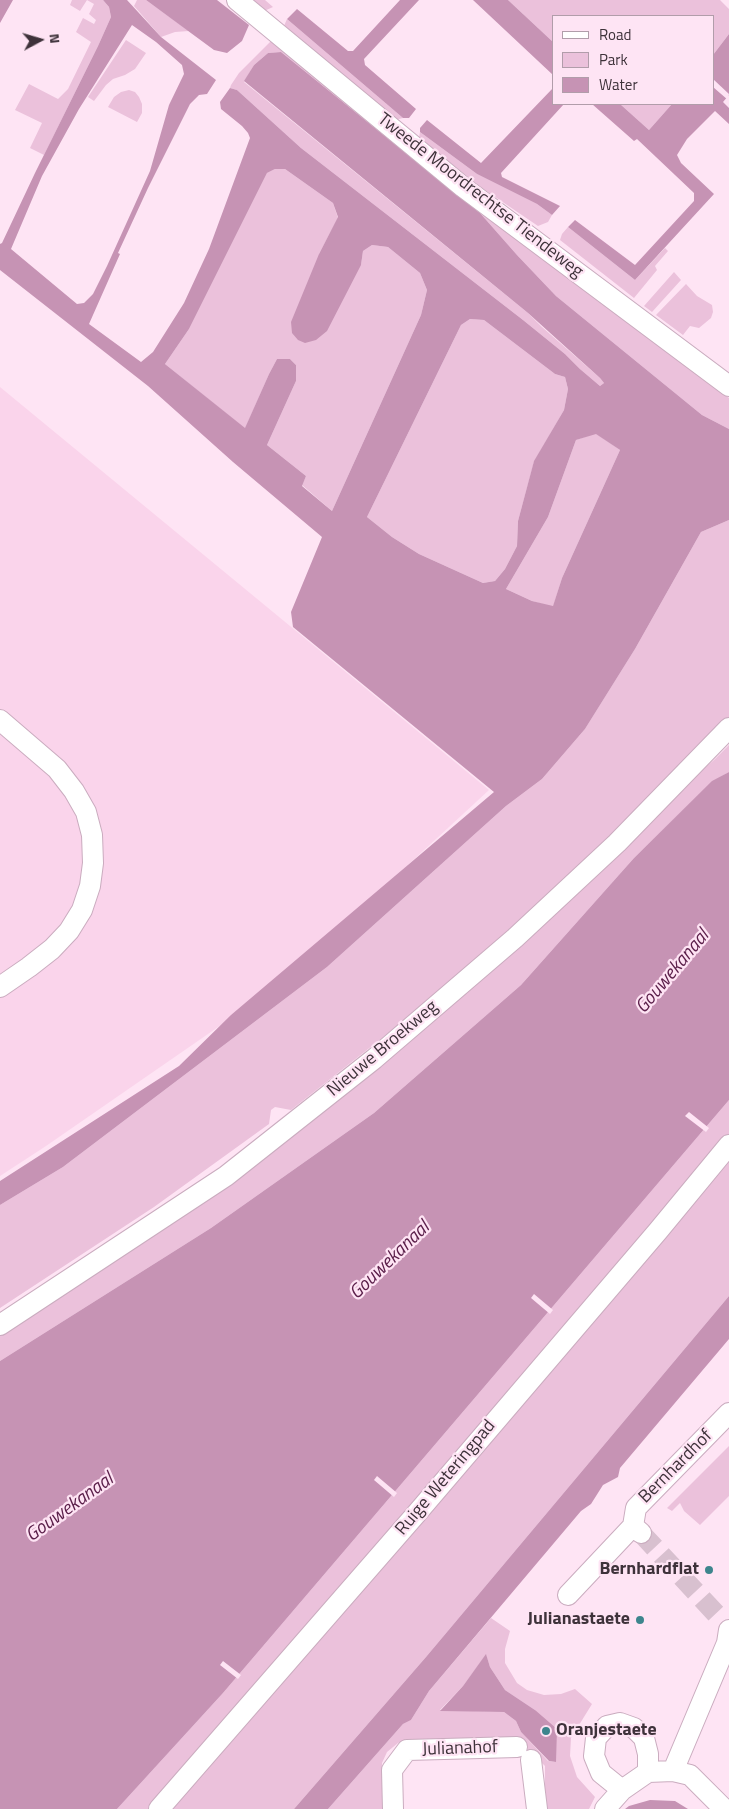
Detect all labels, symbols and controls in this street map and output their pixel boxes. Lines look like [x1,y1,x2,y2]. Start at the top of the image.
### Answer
north arrow [15,15,65,65]
legend [552,15,714,105]
text: Road [599,23,631,46]
text: N [44,32,66,44]
text: Park [599,48,628,71]
text: Water [599,73,638,96]
street label: Tweede Moordrechtse Tiendeweg [373,109,587,283]
water label: Gouwekanaal [631,925,715,1019]
street label: Nieuwe Broekweg [323,996,443,1102]
water label: Gouwekanaal [345,1217,435,1305]
street label: Ruige Weteringpad [391,1416,501,1540]
street label: Bernhardhof [635,1426,717,1508]
water label: Gouwekanaal [22,1469,118,1547]
place label: Bernhardflat [599,1559,699,1581]
marker: Bernhardflat [703,1564,715,1576]
place label: Julianastaete [528,1609,630,1631]
marker: Julianastaete [634,1614,646,1626]
place label: Oranjestaete [556,1720,657,1742]
marker: Oranjestaete [540,1725,552,1737]
street label: Julianahof [422,1737,498,1761]

